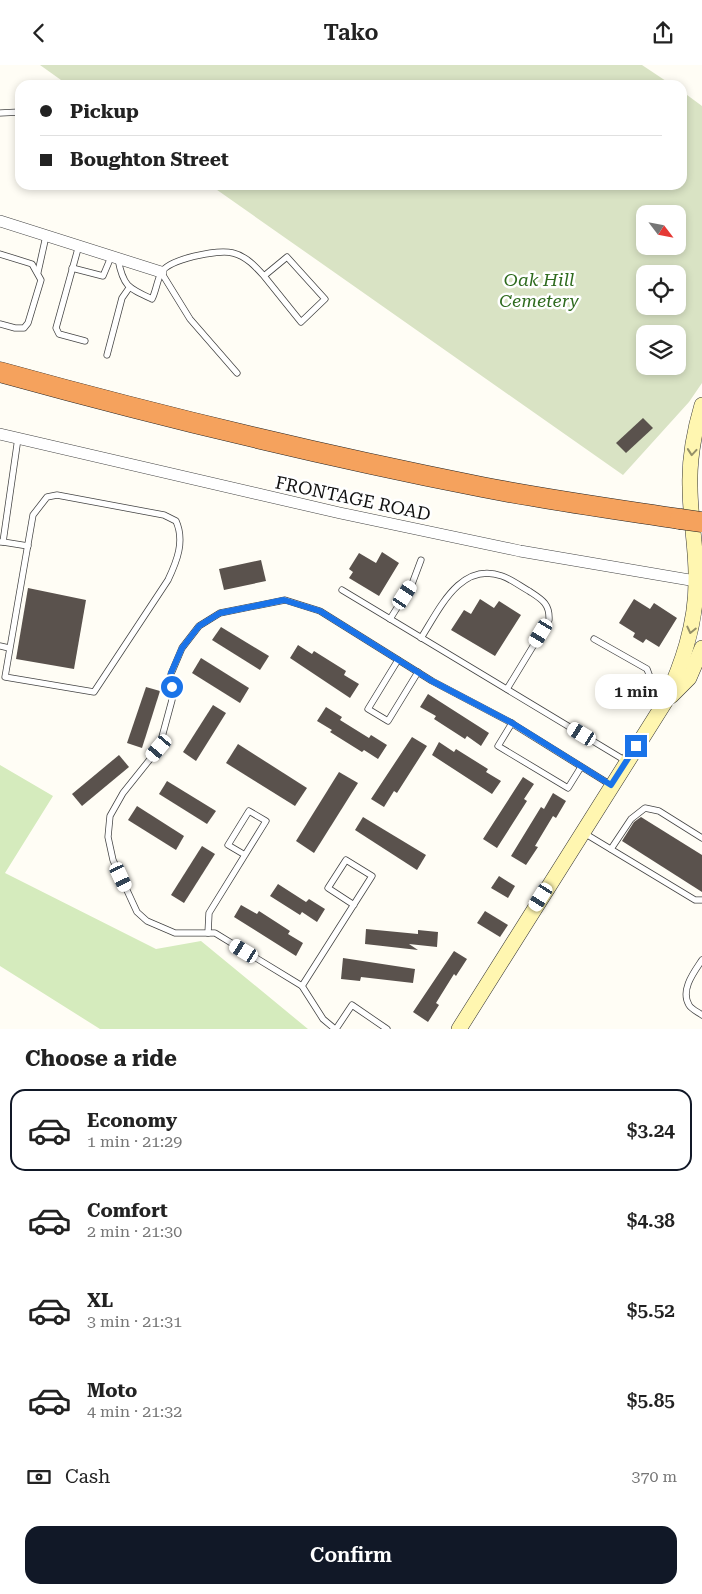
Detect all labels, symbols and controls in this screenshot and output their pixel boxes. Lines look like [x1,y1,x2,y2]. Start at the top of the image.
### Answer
icon: back [25,19,53,47]
icon: share [649,19,677,47]
text: Tako [324,20,378,45]
text: Pickup [70,100,139,123]
text: Boughton Street [70,148,229,171]
north arrow [636,205,686,255]
map controls [636,205,686,375]
button: locate [636,265,686,315]
park label: Oak Hill Cemetery [499,269,580,311]
button: layers [636,325,686,375]
one-way arrow [686,449,697,457]
street label: FRONTAGE ROAD [273,471,433,525]
car [390,578,419,612]
car [526,616,555,650]
one-way arrow [686,625,697,634]
callout: 1 min [595,673,677,709]
route start [161,676,183,698]
text: 1 min [614,682,658,701]
car [565,720,598,748]
car [143,732,174,764]
route end [625,735,647,757]
car [107,860,134,894]
car [526,880,555,914]
car [227,937,260,965]
text: Choose a ride [25,1046,177,1071]
icon: car [27,1108,72,1153]
text: Economy [87,1109,177,1132]
text: $3.24 [627,1119,675,1142]
text: 1 min · 21:29 [87,1132,182,1151]
icon: car [27,1198,72,1243]
text: Comfort [87,1199,168,1222]
text: $4.38 [627,1209,675,1232]
text: 2 min · 21:30 [87,1222,182,1241]
icon: car [27,1288,72,1333]
text: XL [87,1289,113,1312]
text: $5.52 [627,1299,675,1322]
text: 3 min · 21:31 [87,1312,182,1331]
icon: car [27,1378,72,1423]
text: Moto [87,1379,137,1402]
text: $5.85 [627,1389,675,1412]
text: 4 min · 21:32 [87,1402,182,1421]
icon: cash [25,1463,53,1491]
text: Cash [65,1465,110,1488]
text: 370 m [631,1467,677,1486]
button: Confirm [25,1526,677,1584]

